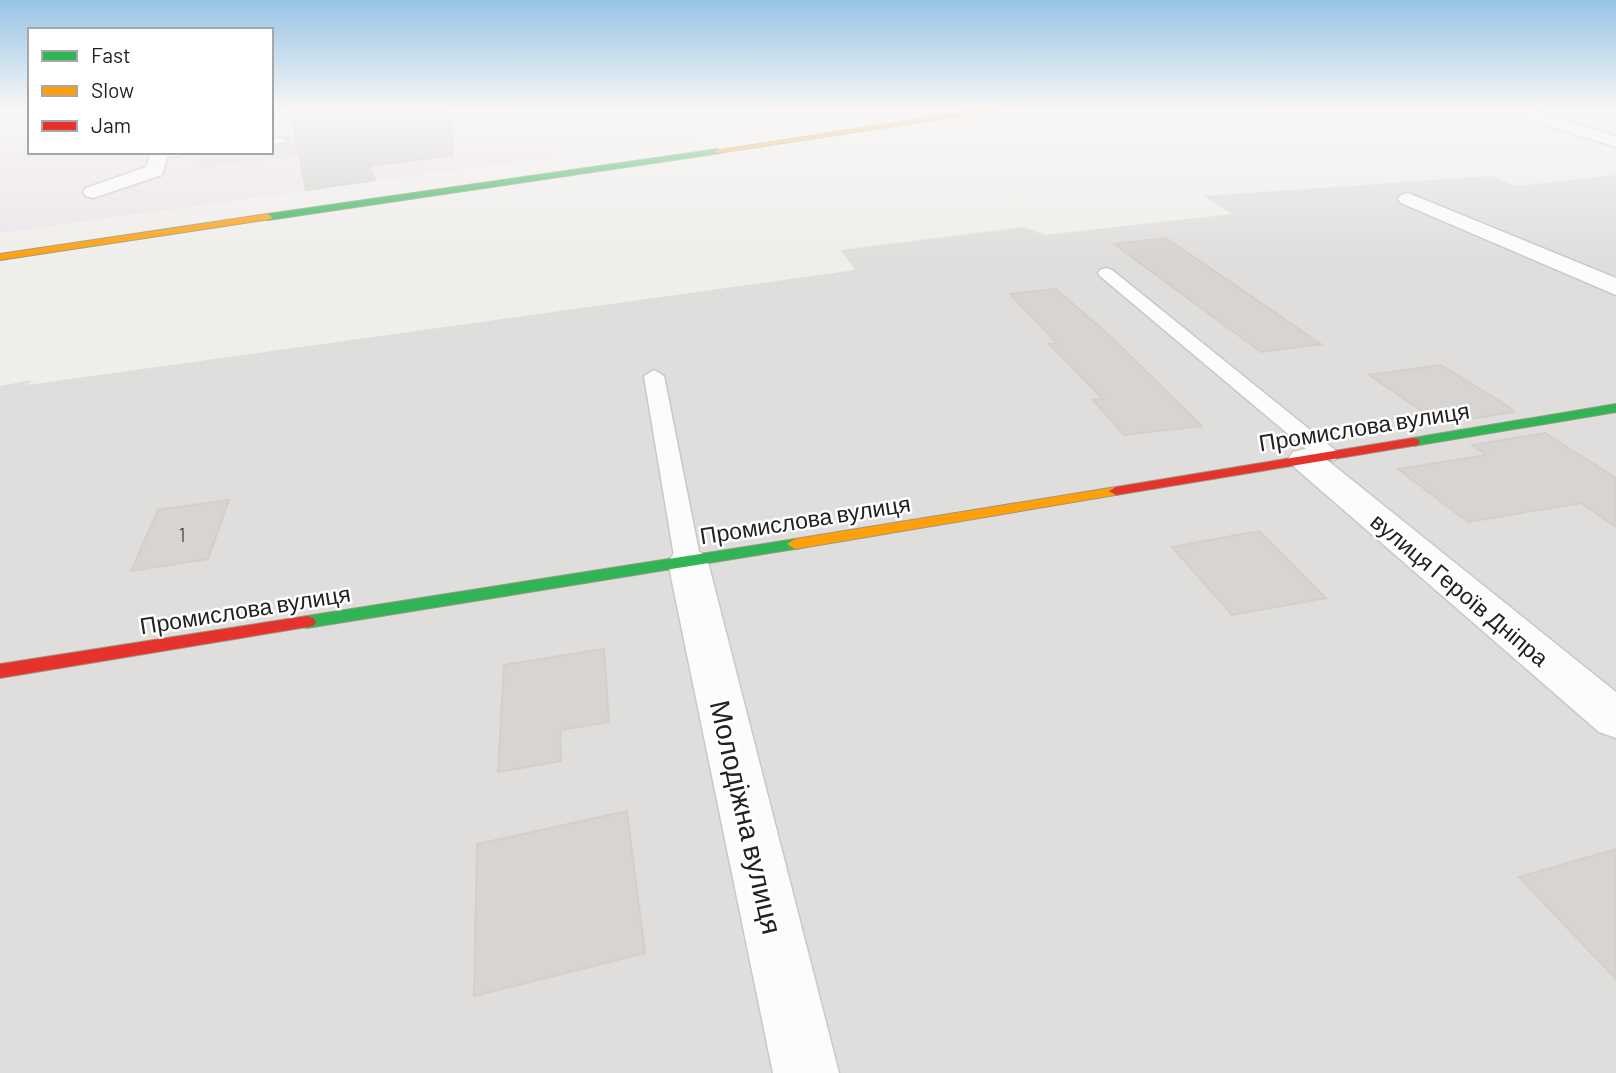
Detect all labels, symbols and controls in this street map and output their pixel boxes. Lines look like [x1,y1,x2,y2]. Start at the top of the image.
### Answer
legend [28,28,273,154]
text: Fast [91,42,131,67]
text: Slow [91,77,134,102]
text: Jam [91,112,131,137]
street label: Промислова вулиця [1257,396,1471,456]
street label: Промислова вулиця [698,489,912,549]
street label: вулиця Героїв Дніпра [1366,507,1555,672]
house number: 1 [179,523,185,546]
street label: Промислова вулиця [138,579,352,639]
street label: Молодіжна вулиця [704,697,790,937]

